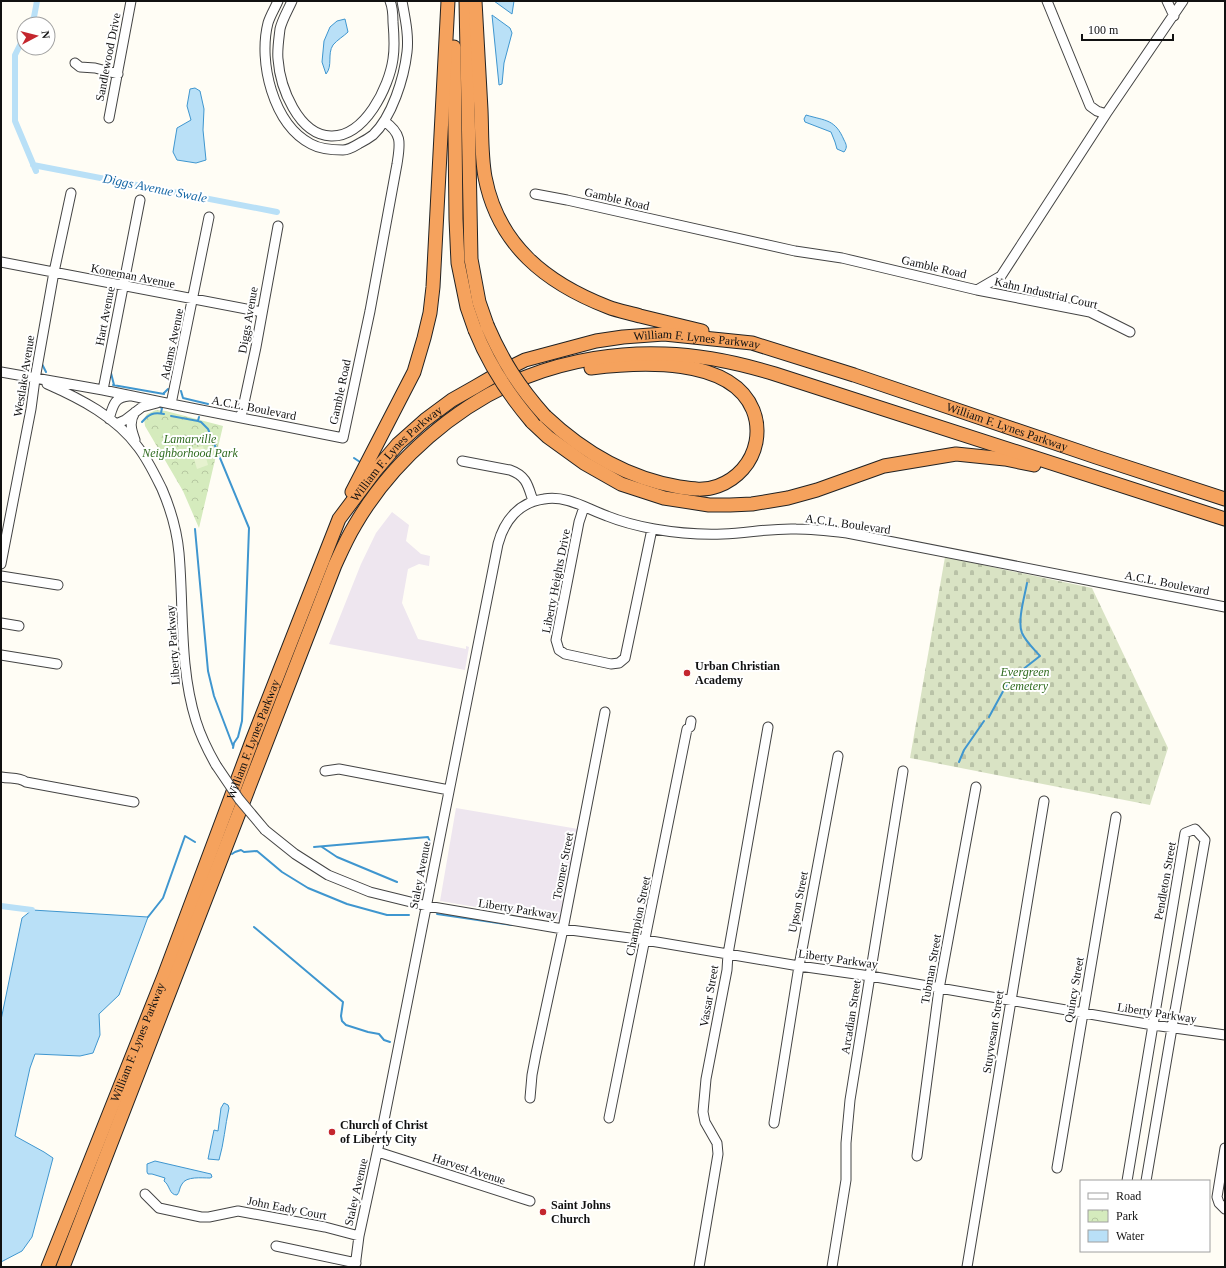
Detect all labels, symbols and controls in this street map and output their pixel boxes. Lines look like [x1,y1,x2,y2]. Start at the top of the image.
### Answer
street label: Sandlewood Drive [93,12,123,102]
north arrow [16,16,56,56]
scale bar [1082,16,1173,42]
text: 100 m [1088,23,1119,37]
text: N [39,30,52,40]
water label: Diggs Avenue Swale [101,170,209,206]
street label: Gamble Road [583,185,651,213]
street label: Gamble Road [900,253,968,281]
street label: Koneman Avenue [90,261,176,291]
street label: Kahn Industrial Court [993,274,1100,312]
street label: Hart Avenue [92,285,118,347]
street label: Diggs Avenue [235,286,261,354]
street label: Adams Avenue [158,307,186,381]
street label: William F. Lynes Parkway [633,327,762,352]
street label: Westlake Avenue [11,334,37,418]
street label: Gamble Road [326,358,354,426]
street label: A.C.L. Boulevard [210,393,298,423]
street label: William F. Lynes Parkway [945,400,1070,454]
street label: William F. Lynes Parkway [348,403,445,504]
park label: Lamarville Neighborhood Park [141,432,238,460]
street label: A.C.L. Boulevard [804,511,892,537]
street label: Liberty Heights Drive [539,528,573,634]
street label: A.C.L. Boulevard [1123,568,1211,598]
street label: Liberty Parkway [163,604,183,686]
place label: Urban Christian Academy [695,659,780,687]
park label: Evergreen Cemetery [999,665,1050,693]
marker: Urban Christian Academy [682,668,692,678]
street label: William F. Lynes Parkway [224,678,282,801]
street label: Toomer Street [550,831,576,901]
street label: Staley Avenue [407,840,433,910]
street label: Pendleton Street [1151,840,1179,921]
street label: Upson Street [785,869,811,934]
street label: Champion Street [623,874,653,957]
street label: Liberty Parkway [477,896,559,922]
street label: Tubman Street [918,932,944,1005]
street label: Liberty Parkway [797,946,879,972]
street label: Quincy Street [1061,955,1087,1024]
street label: Vassar Street [697,963,721,1028]
street label: Arcadian Street [838,978,864,1055]
street label: William F. Lynes Parkway [108,980,168,1104]
street label: Stuyvesant Street [980,989,1007,1074]
street label: Liberty Parkway [1116,1000,1198,1026]
place label: Church of Christ of Liberty City [340,1118,428,1146]
marker: Church of Christ of Liberty City [327,1127,337,1137]
street label: Harvest Avenue [431,1151,507,1187]
street label: Staley Avenue [341,1157,371,1227]
legend [1080,1180,1210,1252]
text: Road [1116,1189,1141,1203]
street label: John Eady Court [246,1193,329,1223]
place label: Saint Johns Church [551,1198,611,1226]
marker: Saint Johns Church [538,1207,548,1217]
text: Park [1116,1209,1138,1223]
text: Water [1116,1229,1144,1243]

